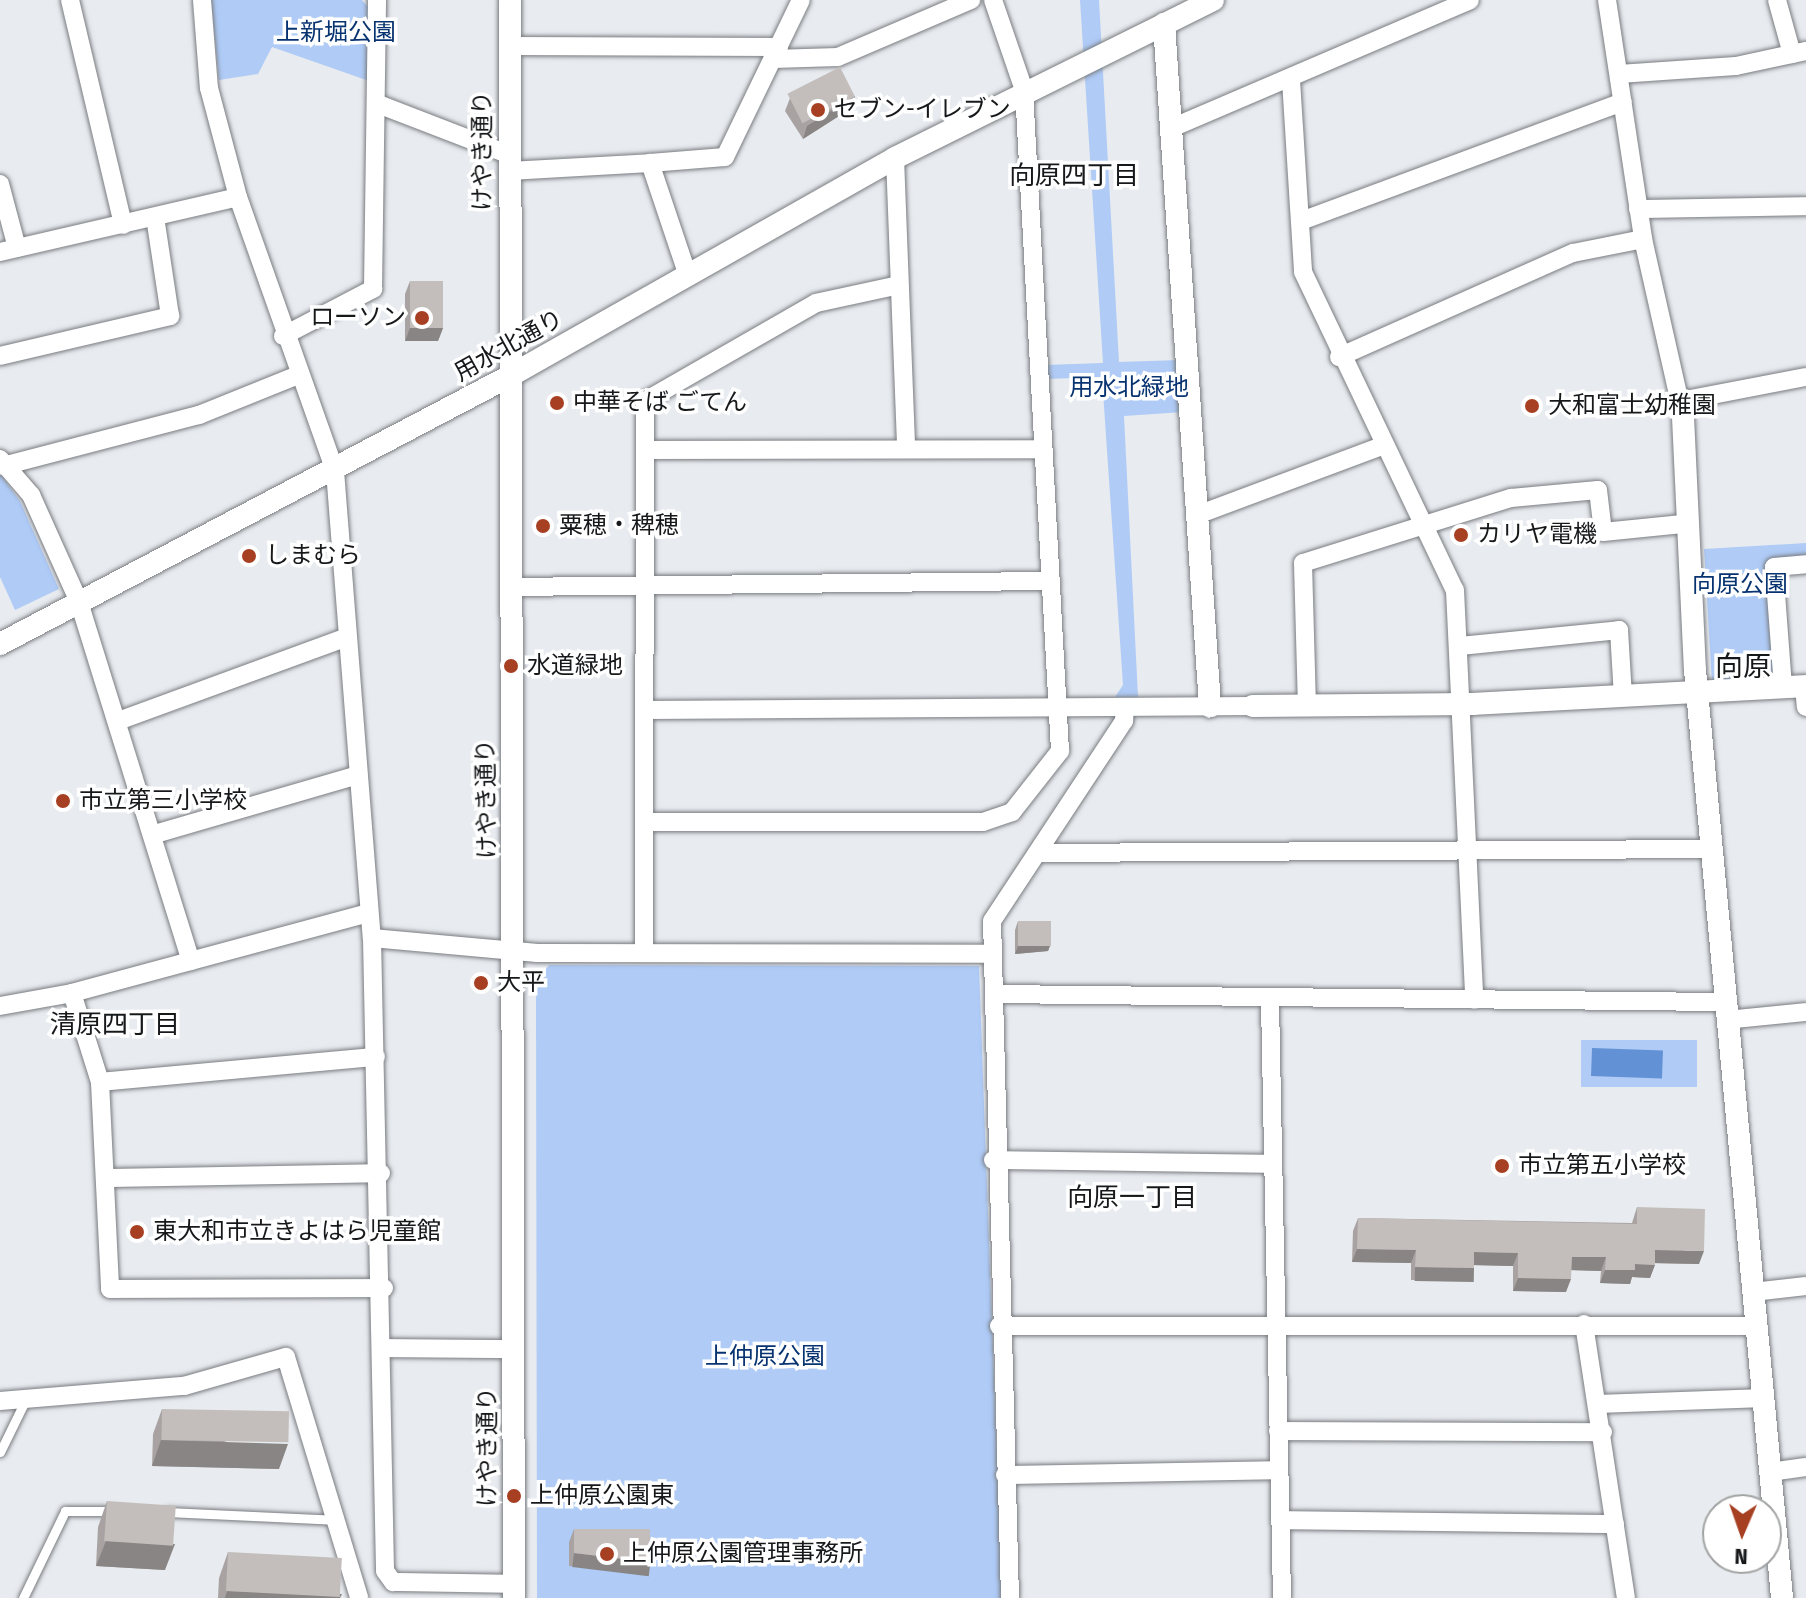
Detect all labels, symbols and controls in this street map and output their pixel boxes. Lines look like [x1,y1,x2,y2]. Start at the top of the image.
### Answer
park label: 上新堀公園 [276,19,396,47]
street label: けやき通り [469,91,497,211]
place label: セブン-イレブン [834,96,1011,124]
marker: セブン-イレブン [809,101,827,119]
district label: 向原四丁目 [1009,160,1139,192]
place label: ローソン [310,304,406,332]
street label: 用水北通り [450,304,568,388]
marker: ローソン [413,309,431,327]
park label: 用水北緑地 [1069,374,1189,402]
place label: 中華そば ごてん [573,389,747,417]
place label: 大和富士幼稚園 [1548,392,1716,420]
marker: 中華そば ごてん [548,394,566,412]
marker: 大和富士幼稚園 [1523,397,1541,415]
place label: 粟穂・稗穂 [559,512,679,540]
marker: 粟穂・稗穂 [534,517,552,535]
place label: カリヤ電機 [1477,521,1597,549]
marker: カリヤ電機 [1452,526,1470,544]
place label: しまむら [265,542,361,570]
marker: しまむら [240,547,258,565]
park label: 向原公園 [1692,571,1788,599]
district label: 向原 [1715,650,1771,684]
place label: 水道緑地 [527,652,623,680]
marker: 水道緑地 [502,657,520,675]
street label: けやき通り [472,739,502,859]
place label: 市立第三小学校 [79,787,247,815]
marker: 市立第三小学校 [54,792,72,810]
place label: 大平 [497,969,545,997]
marker: 大平 [472,974,490,992]
district label: 清原四丁目 [50,1009,180,1041]
place label: 市立第五小学校 [1518,1152,1686,1180]
marker: 市立第五小学校 [1493,1157,1511,1175]
district label: 向原一丁目 [1067,1182,1197,1214]
place label: 東大和市立きよはら児童館 [153,1218,441,1246]
marker: 東大和市立きよはら児童館 [128,1223,146,1241]
park label: 上仲原公園 [705,1343,825,1371]
street label: けやき通り [474,1387,502,1507]
place label: 上仲原公園東 [530,1482,674,1510]
marker: 上仲原公園東 [505,1487,523,1505]
north arrow [1702,1494,1782,1574]
place label: 上仲原公園管理事務所 [623,1540,863,1568]
text: N [1734,1543,1748,1570]
marker: 上仲原公園管理事務所 [598,1545,616,1563]

